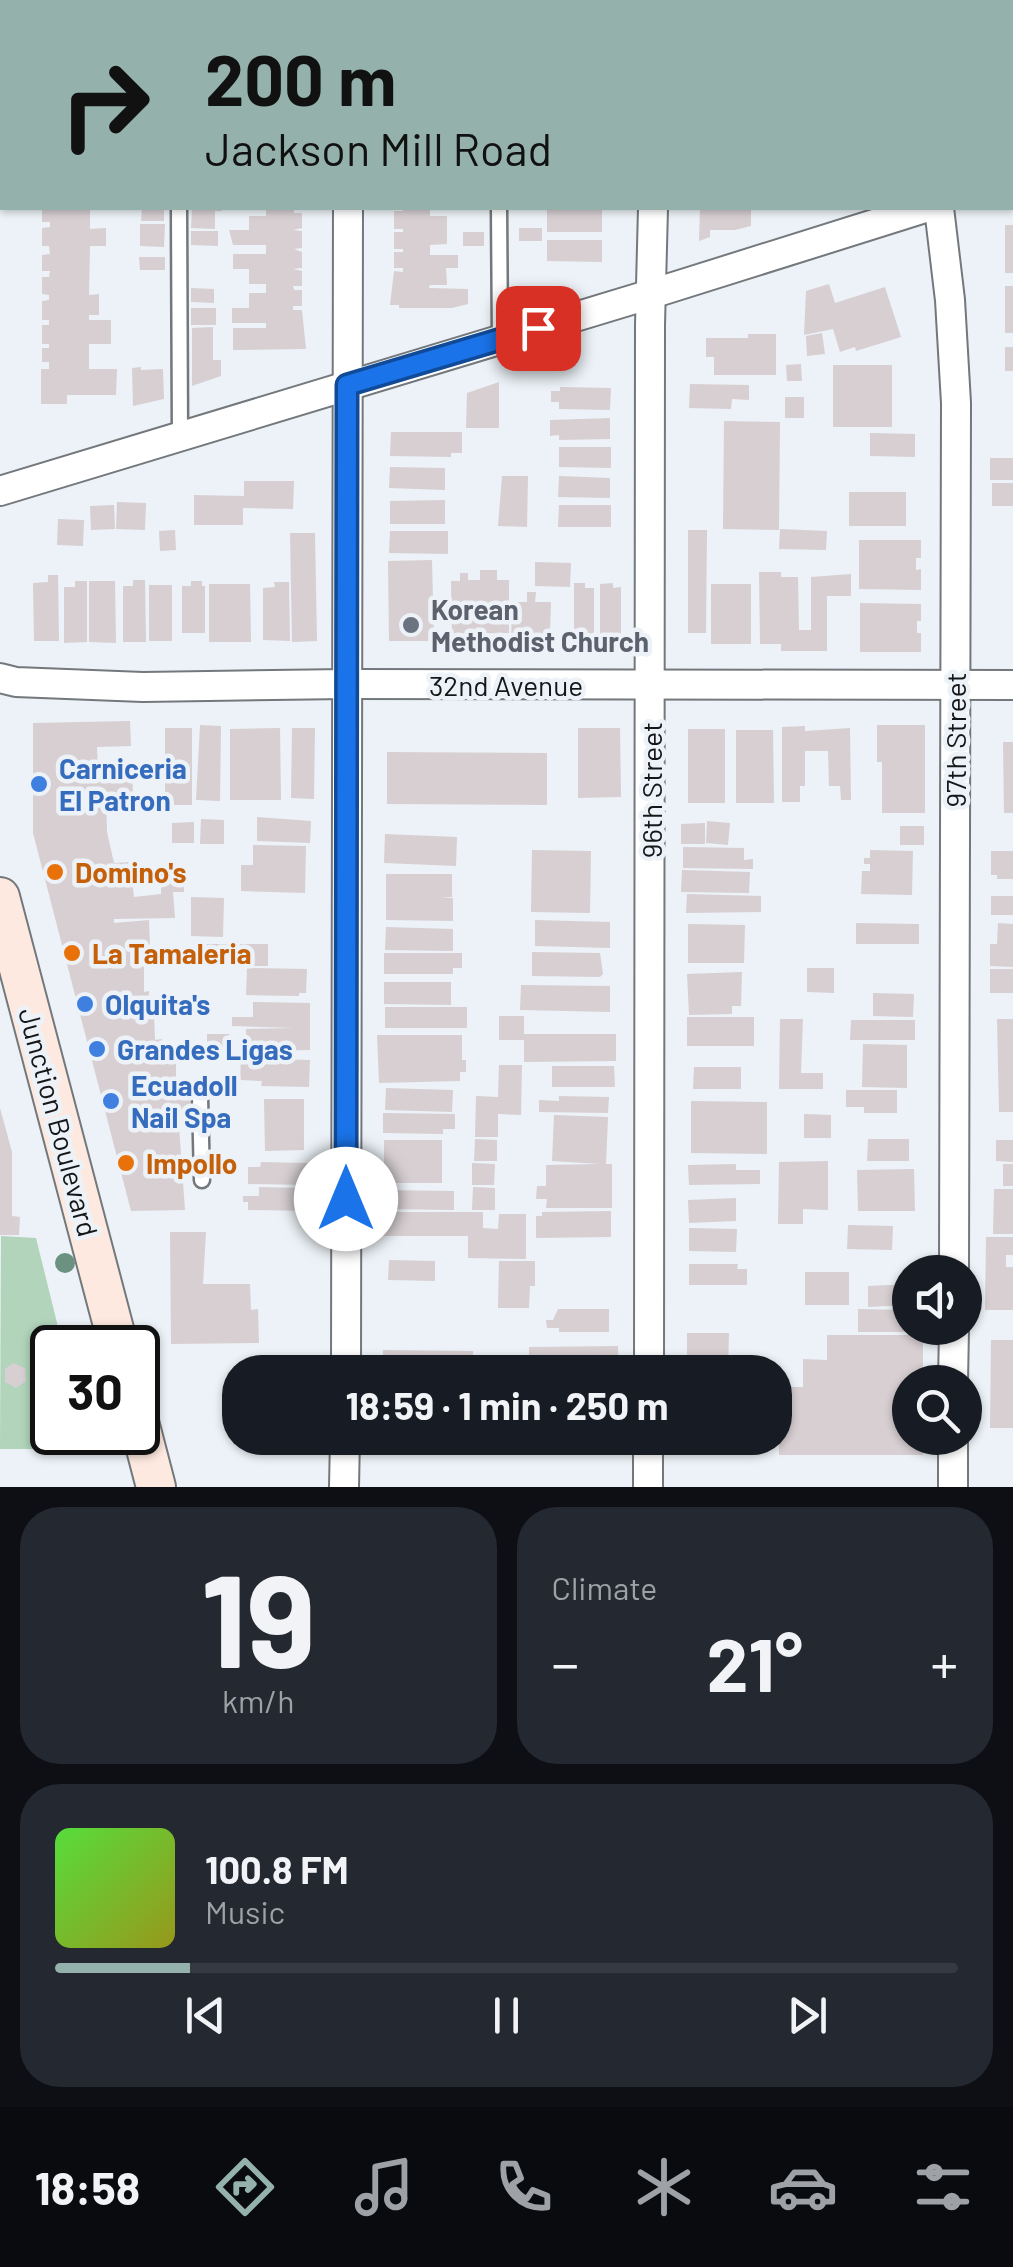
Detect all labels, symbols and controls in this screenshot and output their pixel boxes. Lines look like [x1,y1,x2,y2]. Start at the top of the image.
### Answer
text: 200 m [205,36,396,120]
icon: right [40,40,170,170]
text: Jackson Mill Road [205,121,552,175]
pin [496,286,581,371]
icon: arrive [511,301,566,356]
place label: Korean Methodist Church [431,592,649,658]
marker: Korean Methodist Church [400,614,422,636]
street label: 32nd Avenue [429,668,583,702]
street label: 97th Street [938,672,972,808]
street label: 96th Street [634,722,668,858]
place label: Carniceria El Patron [59,751,187,817]
marker: Carniceria El Patron [28,773,50,795]
place label: Domino's [75,855,187,889]
marker: Domino's [44,861,66,883]
place label: La Tamaleria [92,936,252,970]
marker: La Tamaleria [61,942,83,964]
place label: Olquita's [105,987,210,1021]
marker: Olquita's [74,993,96,1015]
street label: Junction Boulevard [12,1004,106,1240]
place label: Grandes Ligas [117,1032,293,1066]
marker: Grandes Ligas [86,1038,108,1060]
place label: Ecuadoll Nail Spa [131,1068,238,1134]
marker: Ecuadoll Nail Spa [100,1090,122,1112]
place label: Impollo [146,1146,237,1180]
position arrow [294,1147,398,1251]
marker: Impollo [115,1152,137,1174]
map controls [892,1255,982,1455]
button: sound [892,1255,982,1345]
speed limit sign: 30 [30,1325,160,1455]
button: search [892,1365,982,1455]
text: 18:59 · 1 min · 250 m [346,1382,668,1428]
text: 19 [201,1538,316,1694]
text: Climate [552,1568,657,1606]
text: 21° [707,1617,803,1707]
text: − [552,1629,579,1695]
text: + [930,1629,958,1695]
text: km/h [222,1681,294,1719]
text: 100.8 FM [205,1846,349,1892]
text: Music [205,1892,285,1930]
icon: previous [178,1988,233,2043]
icon: pause [479,1988,534,2043]
icon: next [780,1988,835,2043]
icon: directions [210,2152,280,2222]
icon: music [349,2152,419,2222]
icon: phone [489,2152,559,2222]
icon: climate [629,2152,699,2222]
icon: car [768,2152,838,2222]
icon: filters [908,2152,978,2222]
text: 18:58 [35,2160,140,2214]

